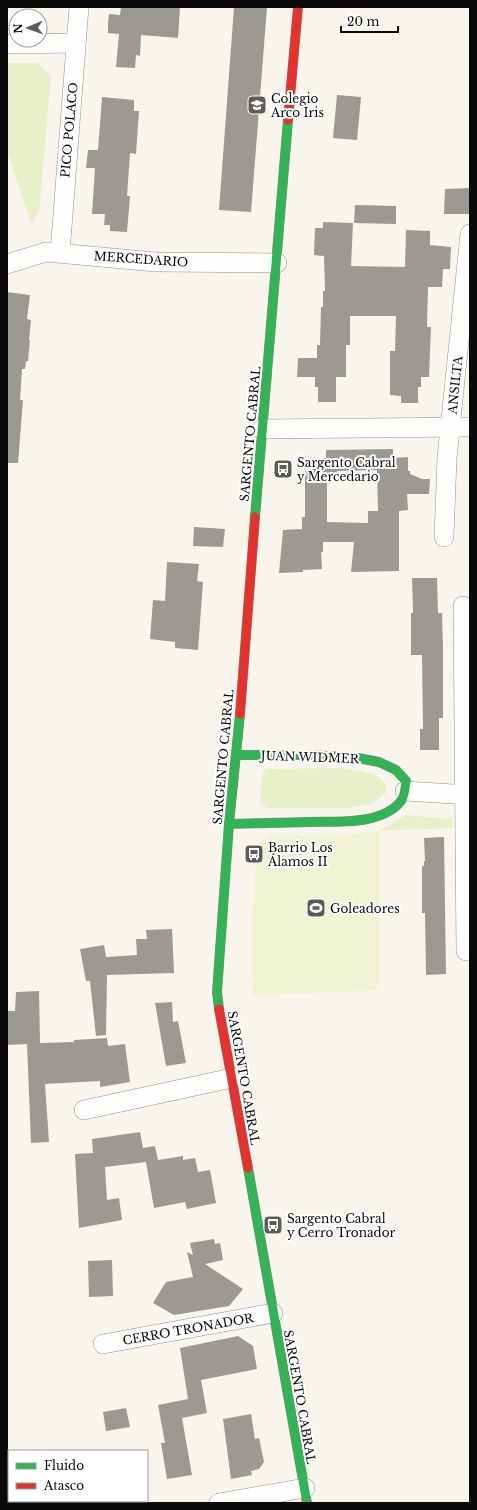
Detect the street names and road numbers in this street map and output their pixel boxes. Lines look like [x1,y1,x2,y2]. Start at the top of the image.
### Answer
street label: PICO POLACO [57,82,81,178]
street label: MERCEDARIO [93,248,189,270]
street label: ANSILTA [444,355,466,416]
street label: SARGENTO CABRAL [237,365,263,502]
street label: SARGENTO CABRAL [210,688,236,825]
street label: JUAN WIDMER [259,748,360,766]
street label: SARGENTO CABRAL [225,1010,263,1146]
street label: CERRO TRONADOR [121,1310,255,1348]
street label: SARGENTO CABRAL [281,1329,319,1465]

